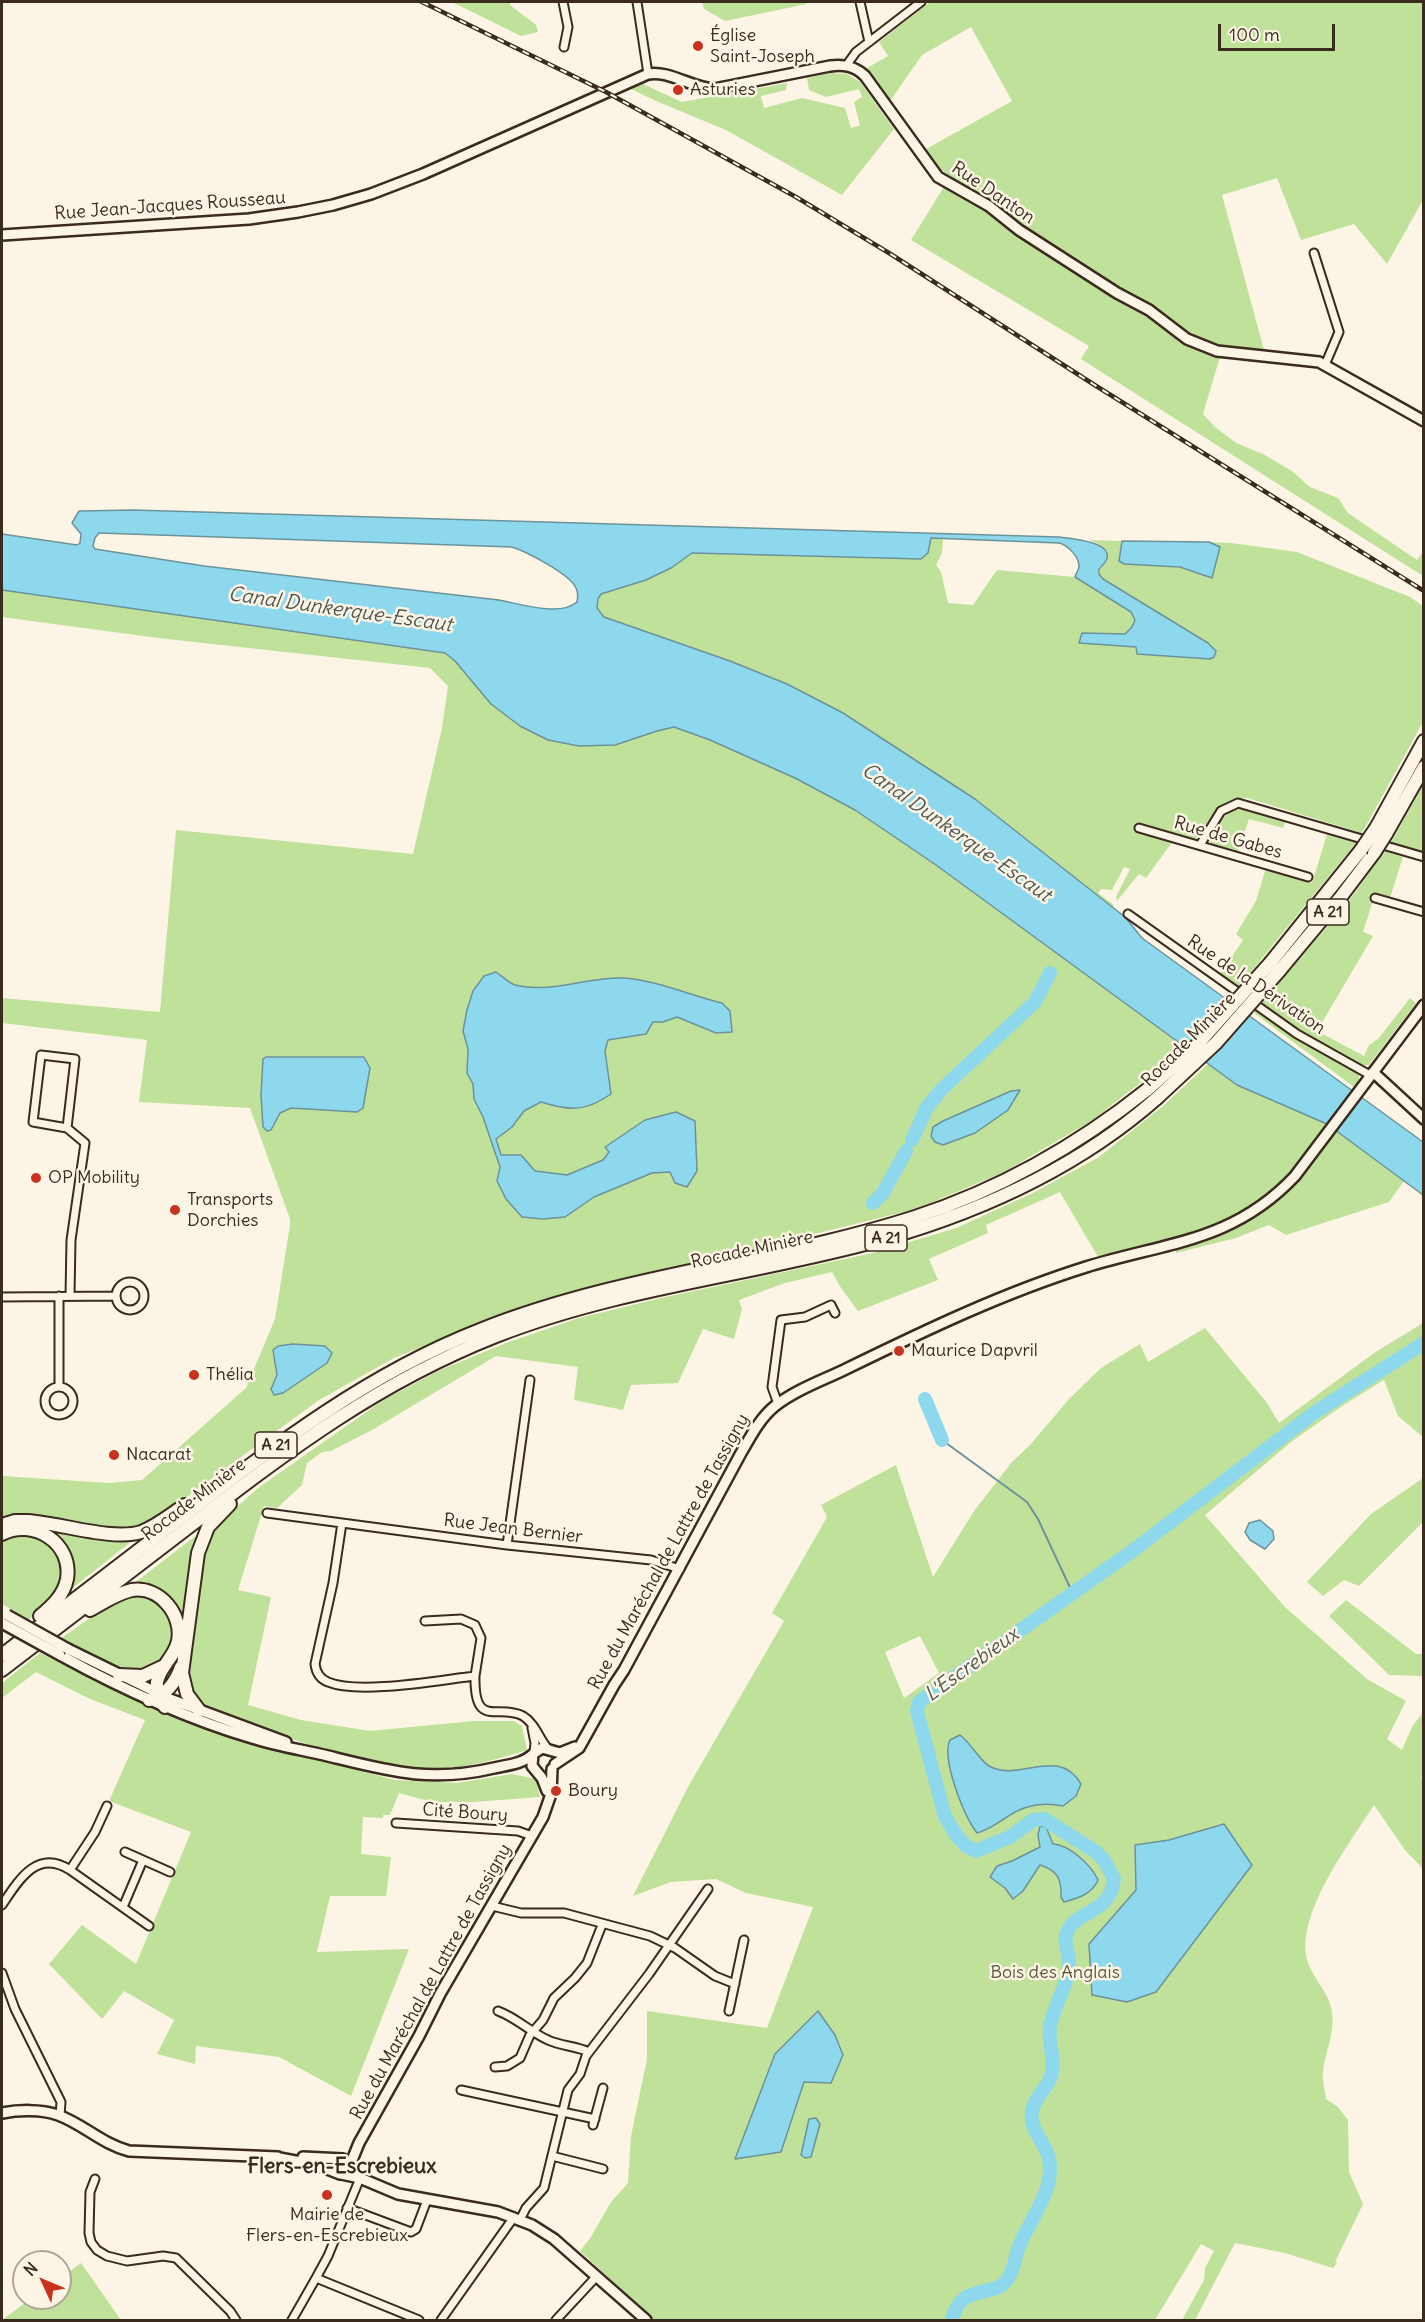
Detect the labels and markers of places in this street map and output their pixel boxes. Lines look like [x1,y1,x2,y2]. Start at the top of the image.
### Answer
place label: Église Saint-Joseph [710,25,815,68]
marker: Église Saint-Joseph [691,39,705,53]
place label: Asturies [690,79,756,101]
marker: Asturies [671,83,685,97]
place label: OP Mobility [48,1167,140,1189]
marker: OP Mobility [29,1171,43,1185]
place label: Transports Dorchies [187,1189,273,1232]
marker: Transports Dorchies [168,1203,182,1217]
place label: Maurice Dapvril [911,1340,1038,1362]
marker: Maurice Dapvril [892,1344,906,1358]
place label: Thélia [206,1364,254,1386]
marker: Thélia [187,1368,201,1382]
place label: Nacarat [126,1444,191,1466]
marker: Nacarat [107,1448,121,1462]
place label: Boury [568,1780,618,1802]
marker: Boury [549,1784,563,1798]
marker: Mairie de Flers-en-Escrebieux [320,2188,334,2202]
place label: Mairie de Flers-en-Escrebieux [246,2204,408,2246]

